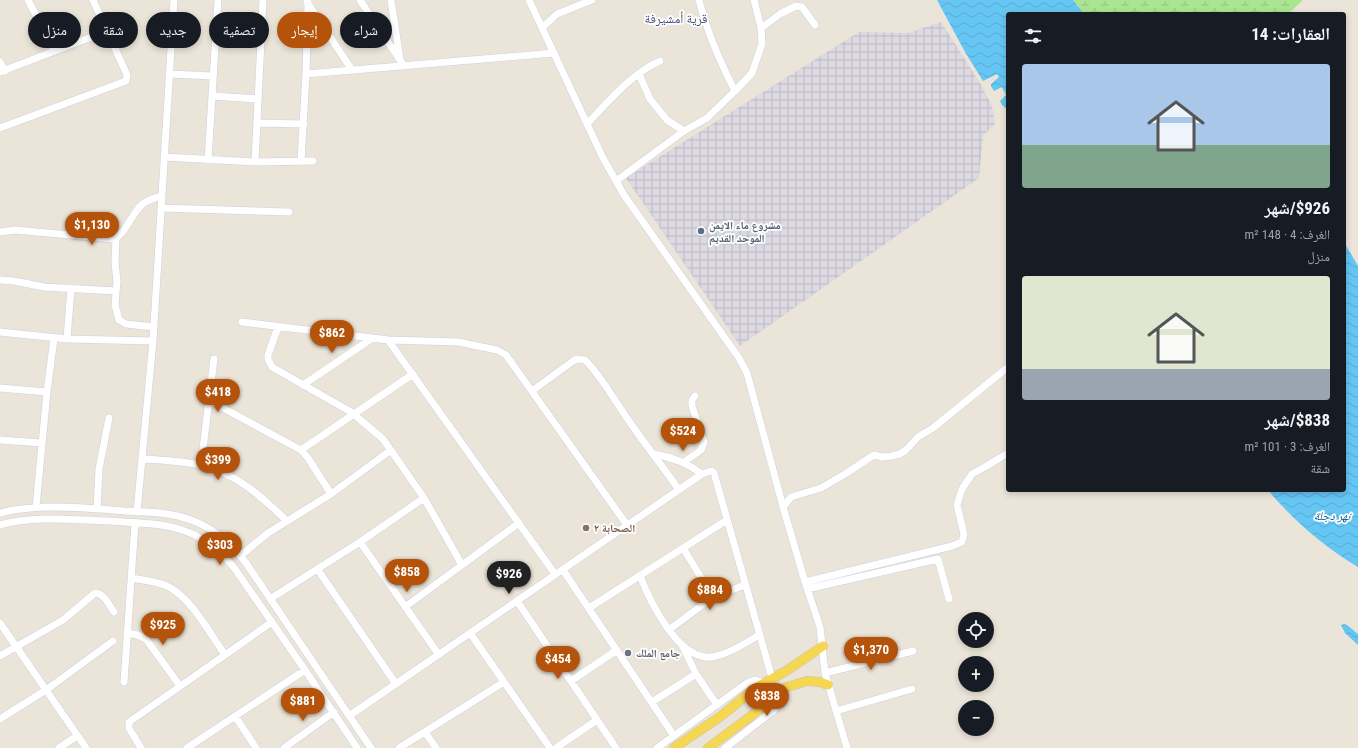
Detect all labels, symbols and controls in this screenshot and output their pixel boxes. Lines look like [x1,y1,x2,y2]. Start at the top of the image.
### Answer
district label: قرية أمشيرفة [645,11,707,27]
chip: منزل [28,12,81,48]
chip: شقة [89,12,138,48]
chip: جديد [146,12,201,48]
chip: تصفية [209,12,269,48]
chip: إيجار [277,12,332,48]
chip: شراء [340,12,392,48]
text: العقارات: 14 [1251,24,1330,44]
icon: filters [1022,25,1044,47]
icon: home [1140,90,1212,162]
text: $926/شهر [1265,198,1330,218]
pin: $1,130 [59,212,125,246]
text: $1,130 [74,217,110,232]
place label: مشروع ماء الايمن الموحد القديم [709,219,781,246]
marker: مشروع ماء الايمن الموحد القديم [696,226,706,236]
text: الغرف: 4 · 148 m² [1245,227,1330,242]
text: منزل [1307,249,1330,264]
icon: home [1140,302,1212,374]
pin: $862 [308,320,356,354]
text: $862 [319,325,345,340]
pin: $418 [194,379,242,413]
text: $418 [205,384,231,399]
text: $838/شهر [1265,410,1330,430]
pin: $524 [659,418,707,452]
text: $524 [670,423,696,438]
text: الغرف: 3 · 101 m² [1245,439,1330,454]
pin: $399 [194,447,242,481]
text: $399 [205,452,231,467]
text: شقة [1311,461,1330,476]
water label: نهر دجلة [1314,509,1353,523]
place label: الصحابة ٢ [594,522,635,535]
marker: الصحابة ٢ [581,523,591,533]
pin: $303 [196,532,244,566]
text: $303 [207,537,233,552]
pin: $858 [383,559,431,593]
pin: $926 [485,561,533,595]
text: $858 [394,564,420,579]
text: $926 [496,566,522,581]
pin: $884 [686,577,734,611]
text: $884 [697,582,723,597]
pin: $925 [139,612,187,646]
map controls [958,612,994,736]
button: locate [958,612,994,648]
text: $925 [150,617,176,632]
pin: $1,370 [838,637,904,671]
text: $1,370 [853,642,889,657]
pin: $454 [534,646,582,680]
place label: جامع الملك [636,647,680,661]
marker: جامع الملك [623,648,633,658]
text: $454 [545,651,571,666]
button: + [958,656,994,692]
pin: $838 [743,683,791,717]
pin: $881 [279,688,327,722]
text: $838 [754,688,780,703]
text: $881 [290,693,316,708]
button: − [958,700,994,736]

